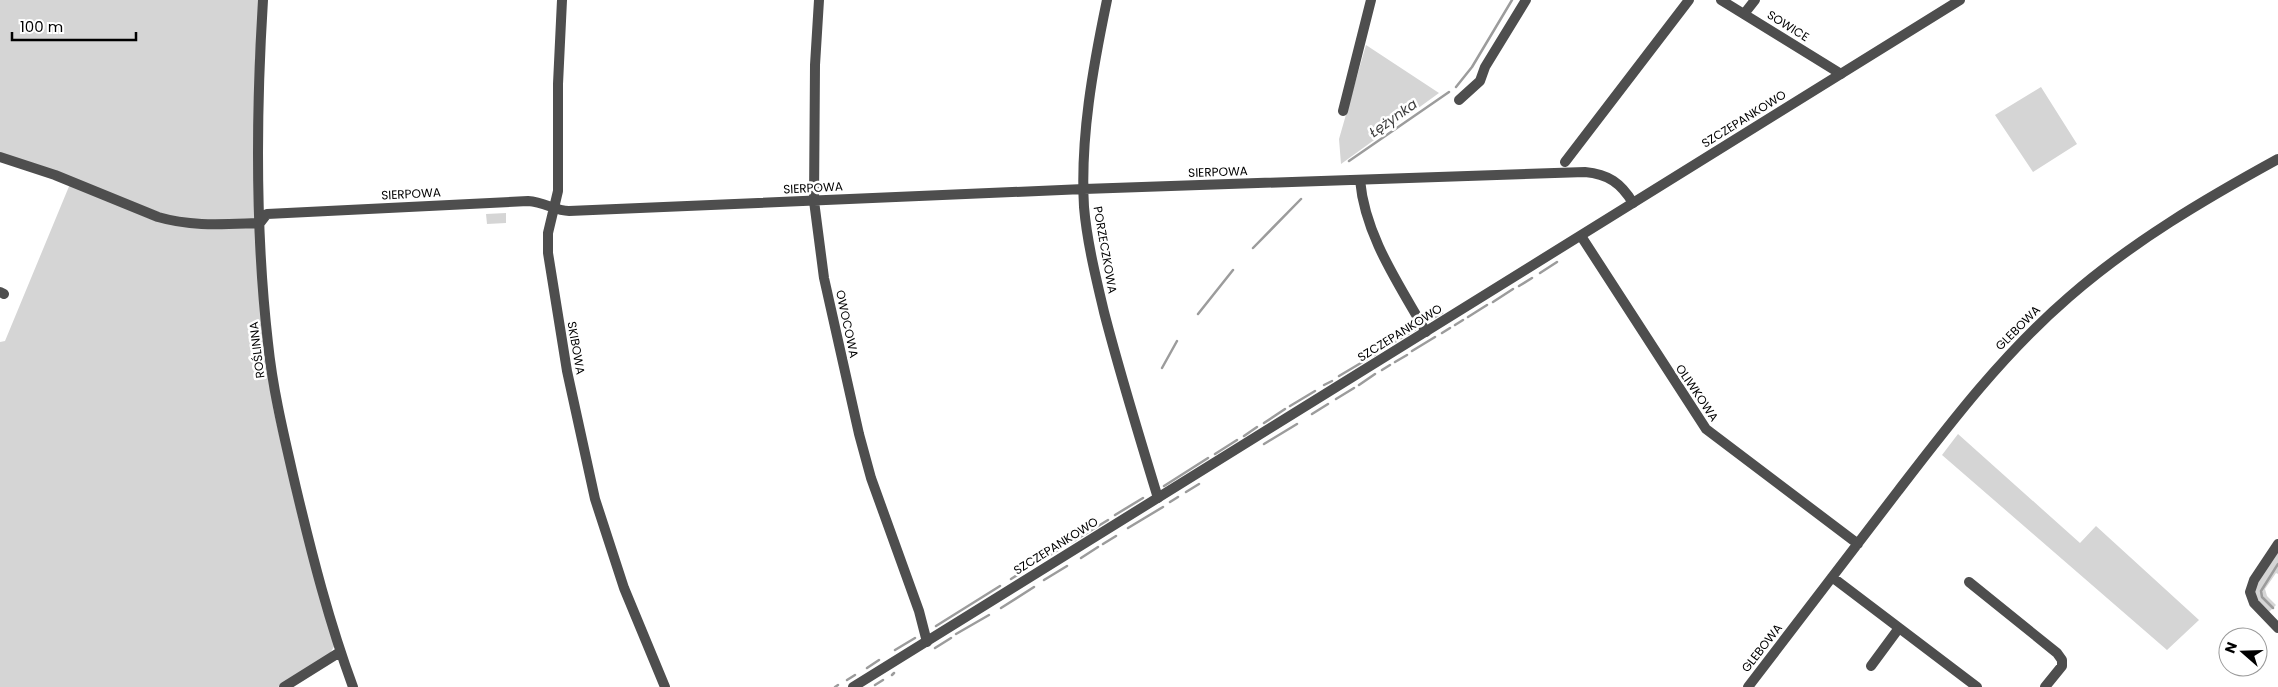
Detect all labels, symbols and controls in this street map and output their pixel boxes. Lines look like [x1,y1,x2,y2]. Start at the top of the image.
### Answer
street label: SOWICE [1764,6,1813,45]
scale bar [12,10,136,42]
text: 100 m [20,16,63,37]
street label: SZCZEPANKOWO [1698,86,1789,151]
water label: Łężynka [1365,94,1422,142]
street label: SIERPOWA [1188,162,1248,181]
street label: SIERPOWA [783,177,843,198]
street label: SIERPOWA [381,183,441,204]
street label: PORZECZKOWA [1089,205,1122,295]
street label: OWOCOWA [832,288,863,359]
street label: SZCZEPANKOWO [1354,300,1445,365]
street label: GLEBOWA [1991,301,2044,354]
street label: SKIBOWA [563,320,590,376]
street label: ROŚLINNA [245,321,268,379]
street label: OLIWKOWA [1672,361,1723,425]
street label: SZCZEPANKOWO [1010,513,1101,578]
street label: GLEBOWA [1737,620,1786,675]
north arrow [2218,627,2268,677]
text: N [2220,639,2242,656]

